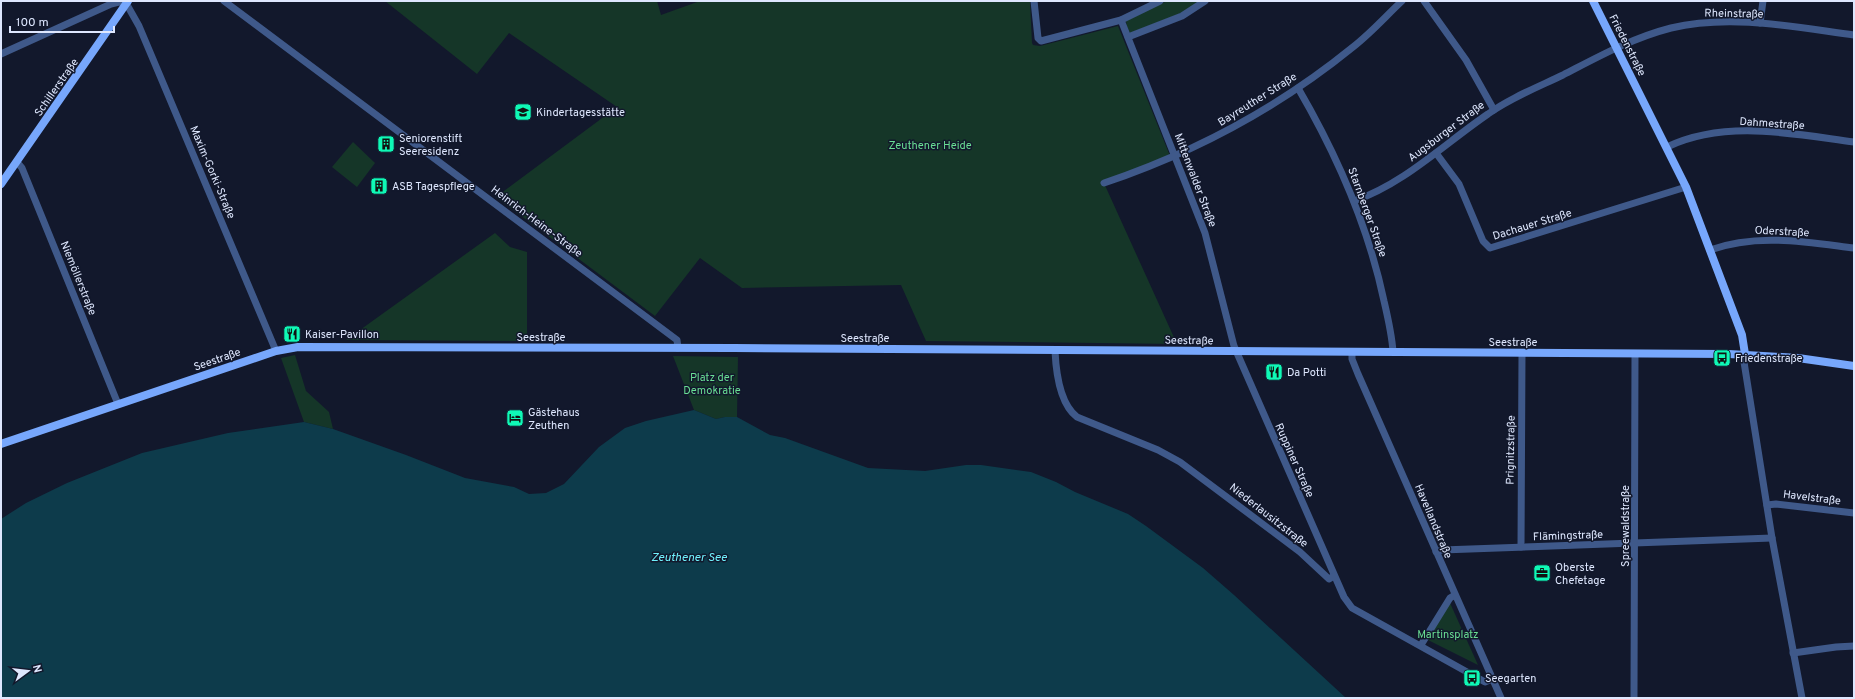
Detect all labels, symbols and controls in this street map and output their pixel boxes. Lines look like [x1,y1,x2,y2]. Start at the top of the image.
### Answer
street label: Rheinstraße [1704,6,1764,22]
scale bar [10,8,114,34]
street label: Friedenstraße [1606,12,1649,79]
text: 100 m [16,15,49,31]
street label: Schillerstraße [32,56,82,119]
street label: Bayreuther Straße [1216,70,1300,130]
street label: Augsburger Straße [1405,98,1488,165]
school or university icon: Kindertagesstätte [513,102,533,122]
place label: Kindertagesstätte [536,106,625,120]
street label: Dahmestraße [1739,115,1805,133]
street label: Maxim-Gorki-Straße [186,124,238,221]
street label: Mittenwalder Straße [1171,131,1219,229]
place label: Seniorenstift Seeresidenz [399,132,462,159]
building icon: Seniorenstift Seeresidenz [376,134,396,154]
park label: Zeuthener Heide [888,139,972,153]
street label: Starnberger Straße [1344,166,1390,259]
building icon: ASB Tagespflege [369,176,389,196]
place label: ASB Tagespflege [392,180,475,194]
street label: Heinrich-Heine-Straße [488,183,585,261]
street label: Dachauer Straße [1491,206,1574,244]
street label: Oderstraße [1754,224,1810,240]
street label: Niemöllerstraße [57,239,99,318]
restaurant icon: Kaiser-Pavillon [282,324,302,344]
place label: Kaiser-Pavillon [305,328,379,342]
street label: Seestraße [517,331,566,345]
street label: Seestraße [841,332,890,346]
street label: Seestraße [1164,334,1214,348]
street label: Seestraße [1489,336,1538,350]
street label: Seestraße [192,345,243,375]
bus stop icon: Friedenstraße [1712,348,1732,368]
place label: Friedenstraße [1735,352,1803,366]
restaurant icon: Da Potti [1264,362,1284,382]
place label: Da Potti [1287,366,1326,380]
park label: Platz der Demokratie [683,371,741,398]
place label: Gästehaus Zeuthen [528,406,580,433]
hotel icon: Gästehaus Zeuthen [505,408,525,428]
street label: Prignitzstraße [1503,415,1519,485]
street label: Ruppiner Straße [1271,421,1317,500]
street label: Niederlausitzstraße [1226,481,1311,551]
street label: Havellandstraße [1411,482,1455,561]
street label: Spreewaldstraße [1619,485,1633,567]
street label: Havelstraße [1782,488,1842,508]
street label: Flämingstraße [1533,528,1603,544]
water label: Zeuthener See [651,550,728,566]
place label: Oberste Chefetage [1555,561,1606,588]
office icon: Oberste Chefetage [1532,563,1552,583]
park label: Martinsplatz [1417,628,1479,642]
north arrow [8,651,48,691]
text: N [29,663,44,674]
bus stop icon: Seegarten [1462,668,1482,688]
place label: Seegarten [1485,672,1537,686]

